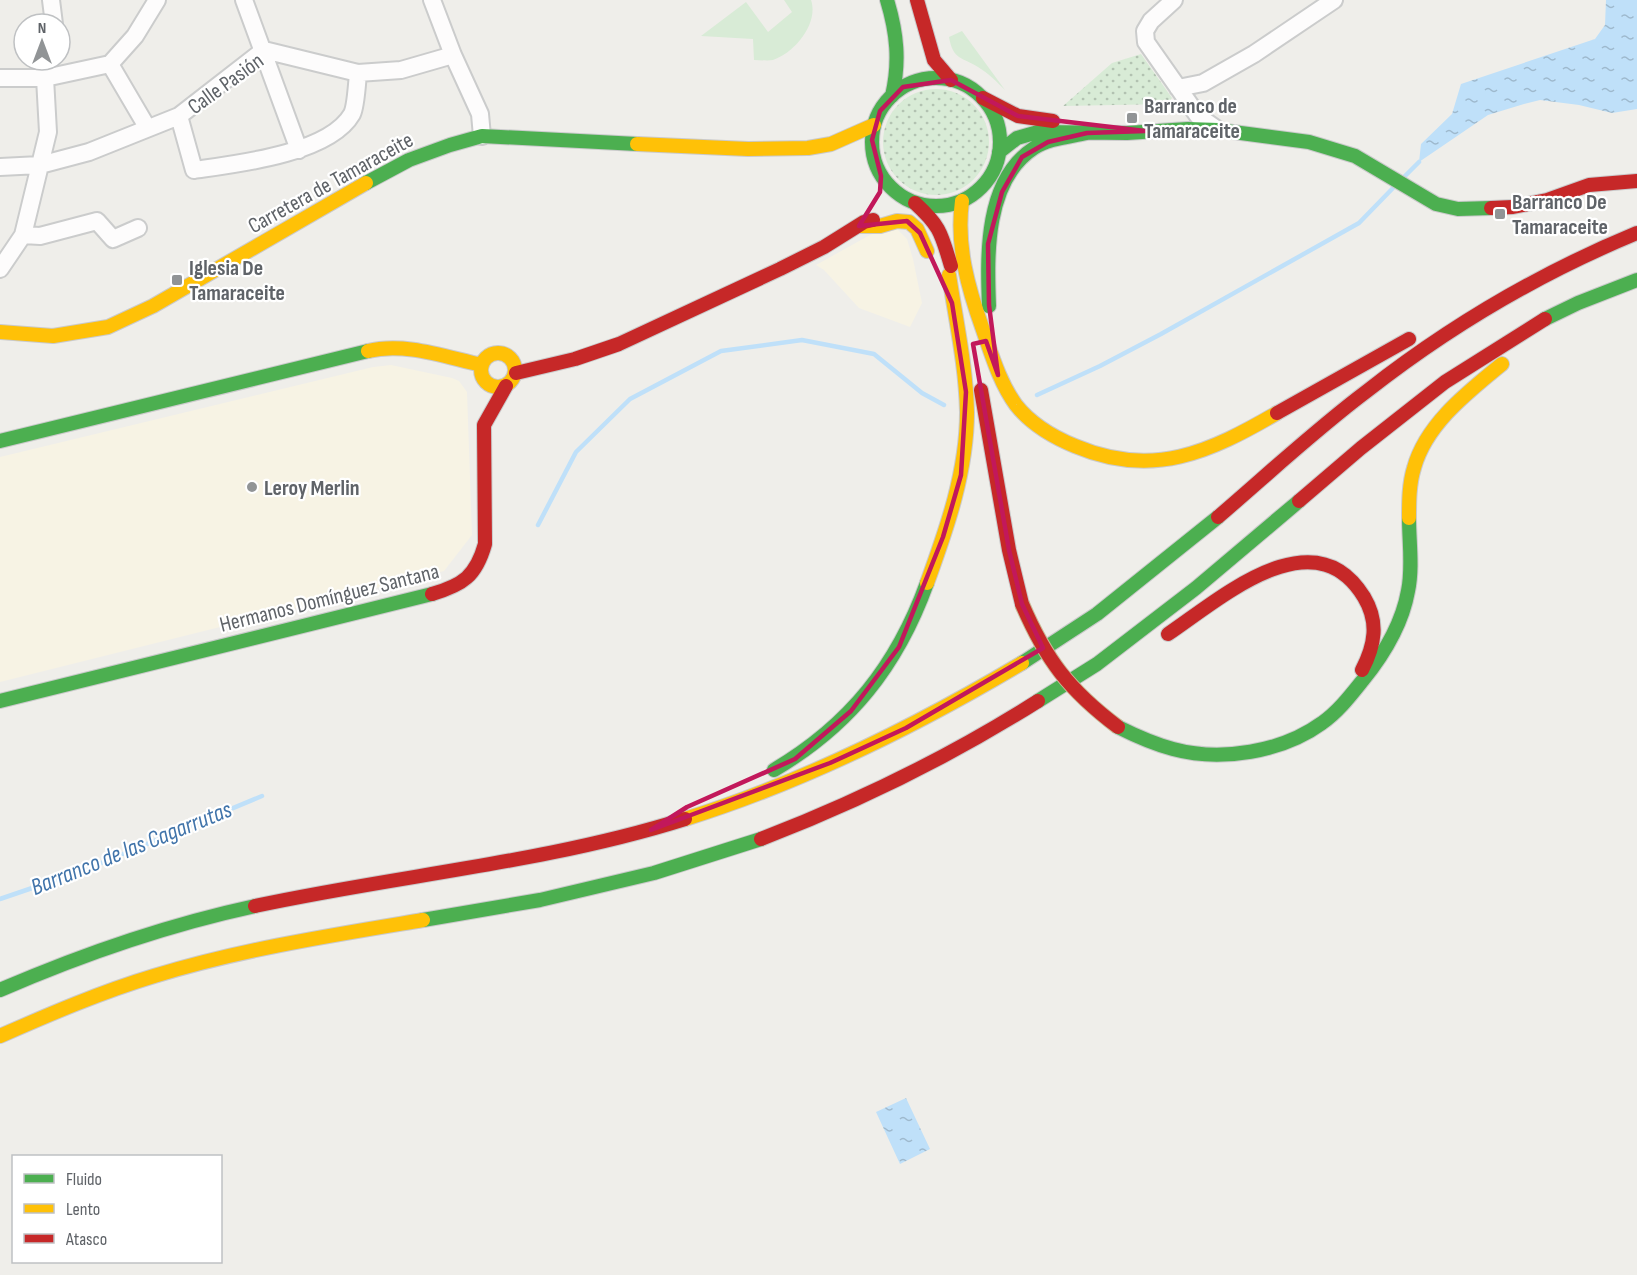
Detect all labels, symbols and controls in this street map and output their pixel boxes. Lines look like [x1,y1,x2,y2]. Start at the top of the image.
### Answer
north arrow [12,12,72,72]
text: N [38,19,46,38]
street label: Calle Pasión [183,48,269,121]
place label: Barranco de Tamaraceite [1144,93,1240,145]
marker: Barranco de Tamaraceite [1125,111,1139,125]
street label: Carretera de Tamaraceite [243,127,418,240]
place label: Barranco De Tamaraceite [1512,189,1608,241]
marker: Barranco De Tamaraceite [1493,207,1507,221]
place label: Iglesia De Tamaraceite [189,255,285,307]
marker: Iglesia De Tamaraceite [170,273,184,287]
place label: Leroy Merlin [264,475,360,502]
marker: Leroy Merlin [245,480,259,494]
street label: Hermanos Domínguez Santana [217,558,442,639]
water label: Barranco de las Cagarrutas [26,795,236,902]
legend [12,1155,222,1263]
text: Fluido [66,1169,102,1190]
text: Lento [66,1199,100,1220]
text: Atasco [65,1229,107,1250]

